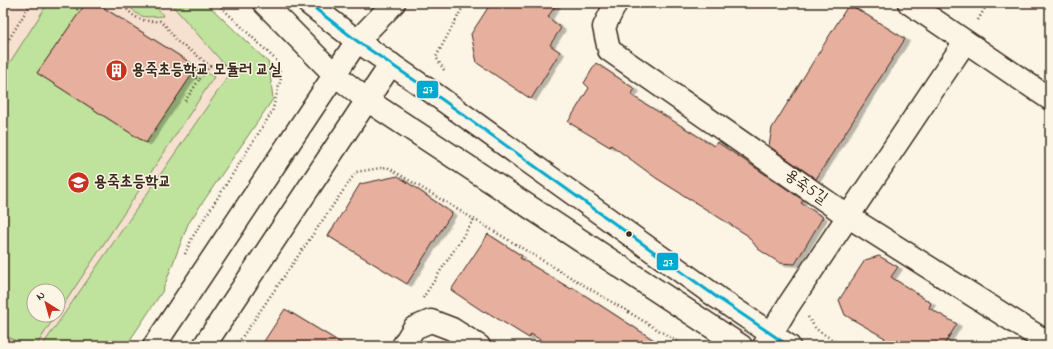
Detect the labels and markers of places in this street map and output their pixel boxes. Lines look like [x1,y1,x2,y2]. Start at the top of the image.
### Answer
building icon: 용죽초등학교 모듈러 교실 [104,57,130,83]
place label: 용죽초등학교 모듈러 교실 [132,58,282,82]
school or university icon: 용죽초등학교 [66,169,92,195]
place label: 용죽초등학교 [94,170,171,194]
unlabelled marker [624,229,634,239]

